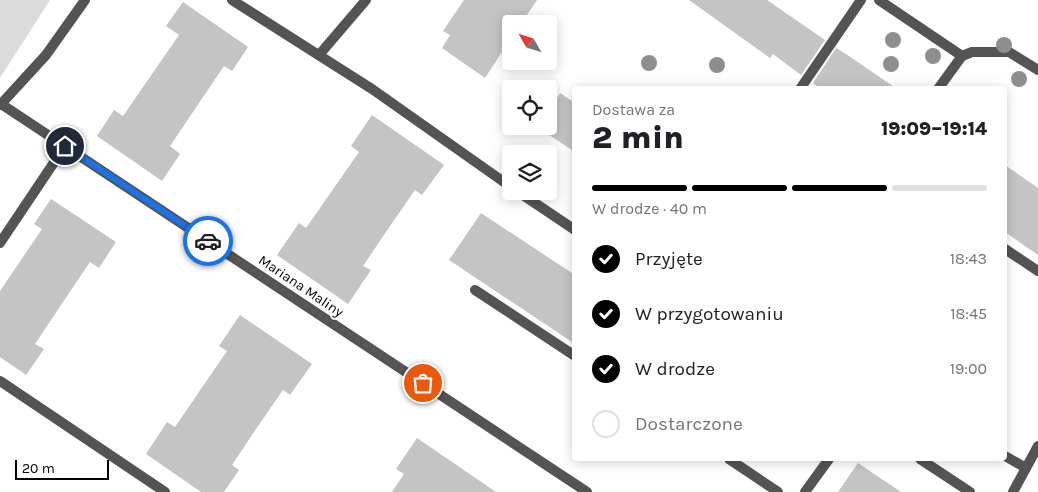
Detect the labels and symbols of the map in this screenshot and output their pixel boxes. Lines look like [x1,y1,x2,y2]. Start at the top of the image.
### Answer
north arrow [502,15,558,70]
pin [44,125,86,167]
courier [183,216,233,266]
street label: Mariana Maliny [255,251,347,321]
pin [402,362,444,404]
scale bar [15,457,109,480]

